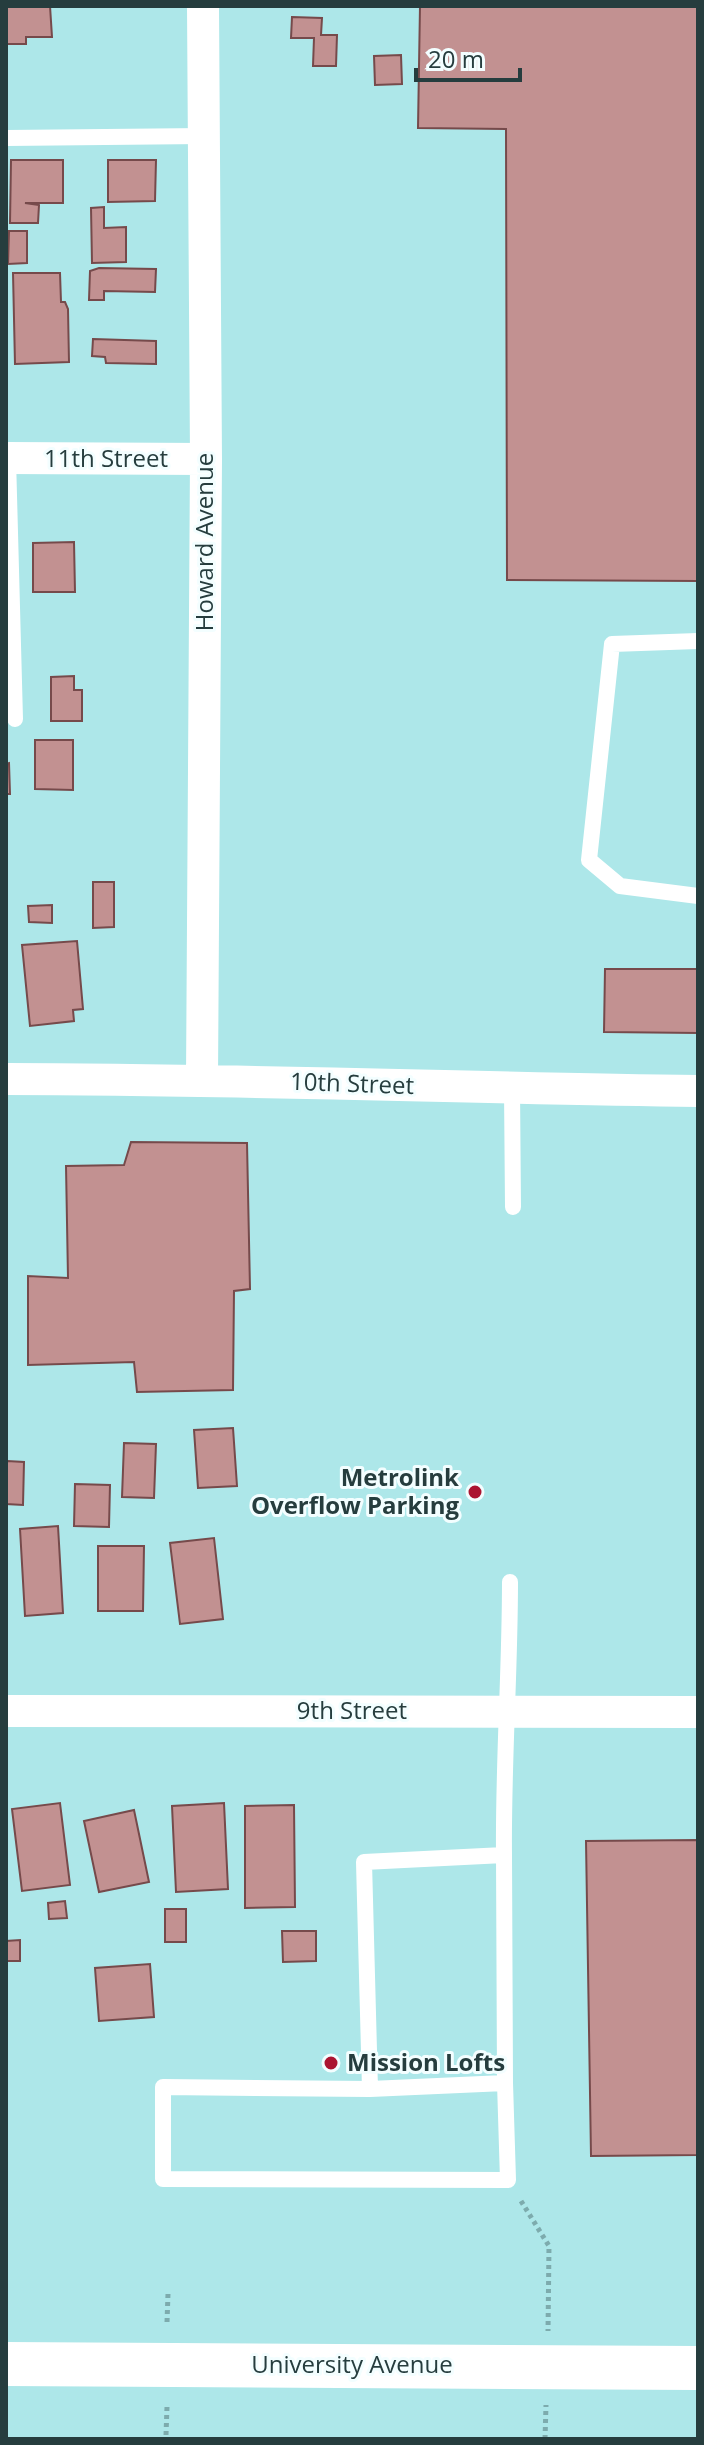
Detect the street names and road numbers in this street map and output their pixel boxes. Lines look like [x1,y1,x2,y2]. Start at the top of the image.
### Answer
street label: 11th Street [44,441,168,474]
street label: Howard Avenue [187,453,220,631]
street label: 10th Street [290,1064,415,1101]
street label: 9th Street [297,1693,407,1726]
street label: University Avenue [251,2347,453,2380]

